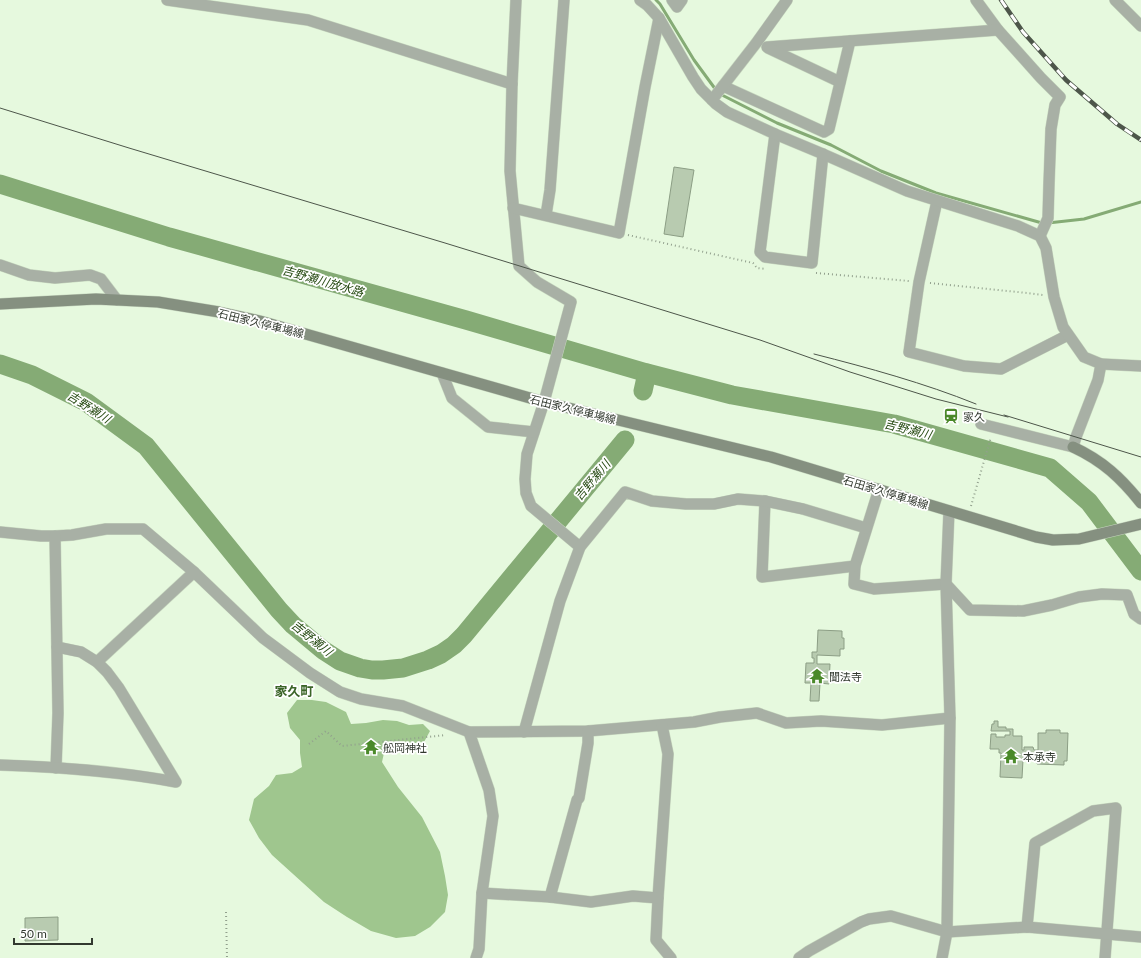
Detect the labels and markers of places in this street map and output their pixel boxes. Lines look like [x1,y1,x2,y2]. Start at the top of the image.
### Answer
station icon: 家久 [942,407,960,425]
place label: 家久 [963,410,985,423]
temple icon: 聞法寺 [808,667,826,685]
place label: 聞法寺 [829,670,862,683]
temple icon: 舩岡神社 [362,738,380,756]
place label: 舩岡神社 [383,741,427,754]
temple icon: 本承寺 [1002,747,1020,765]
place label: 本承寺 [1023,750,1056,763]

